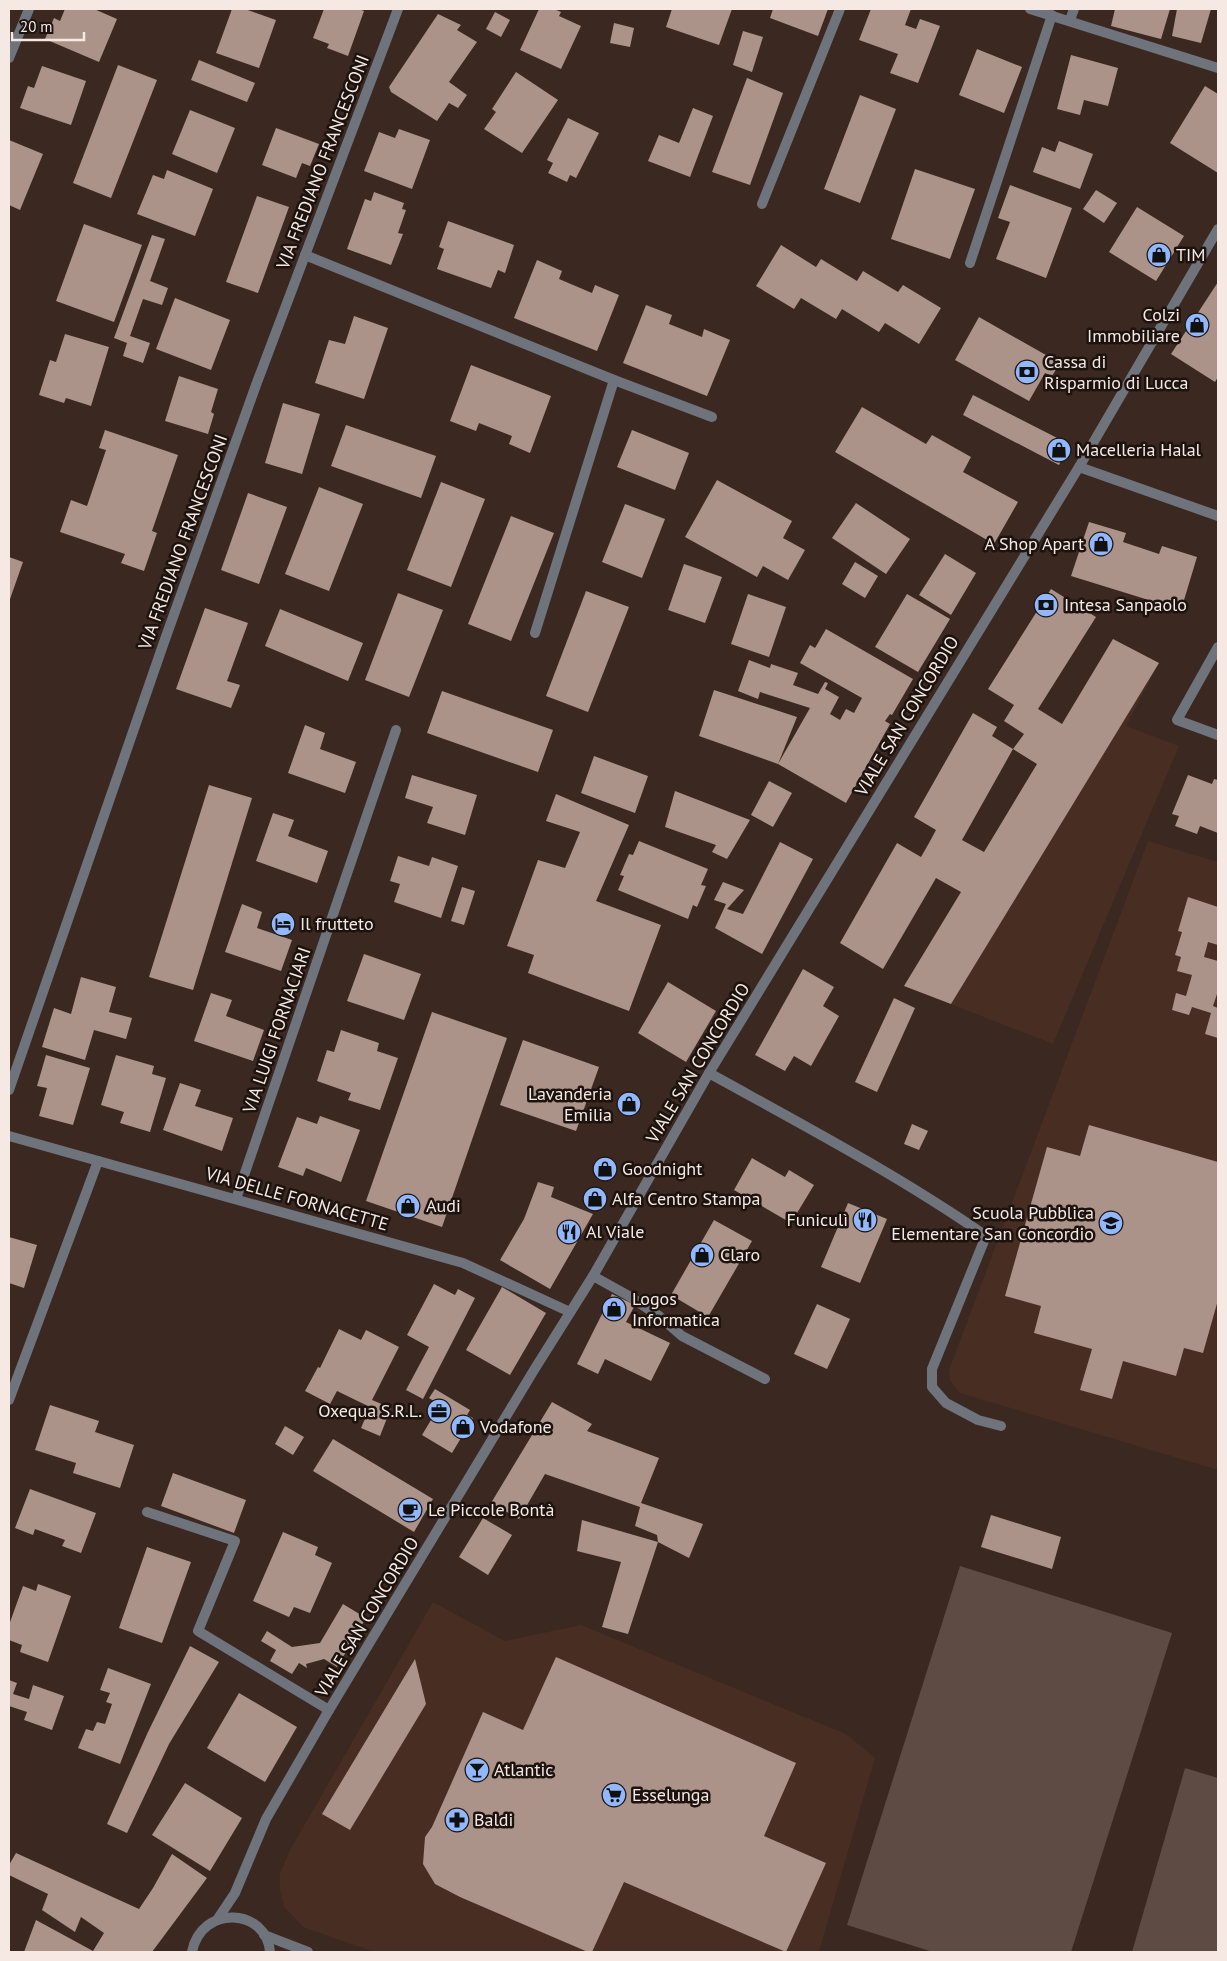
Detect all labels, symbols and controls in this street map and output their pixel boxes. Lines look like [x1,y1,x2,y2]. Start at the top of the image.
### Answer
scale bar [12,10,85,42]
text: 20 m [20,17,53,36]
street label: VIA FREDIANO FRANCESCONI [271,51,374,273]
shop icon: TIM [1146,242,1172,268]
place label: TIM [1176,243,1205,266]
place label: Colzi Immobiliare [1087,303,1180,347]
shop icon: Colzi Immobiliare [1184,312,1210,338]
place label: Cassa di Risparmio di Lucca [1044,350,1189,394]
bank icon: Cassa di Risparmio di Lucca [1014,359,1040,385]
street label: VIA FREDIANO FRANCESCONI [132,431,232,654]
shop icon: Macelleria Halal [1046,437,1072,463]
place label: Macelleria Halal [1076,438,1202,461]
shop icon: A Shop Apart [1088,531,1114,557]
place label: A Shop Apart [984,532,1084,555]
bank icon: Intesa Sanpaolo [1033,592,1059,618]
place label: Intesa Sanpaolo [1064,593,1187,616]
street label: VIALE SAN CONCORDIO [849,631,964,801]
hotel icon: Il frutteto [270,911,296,937]
place label: Il frutteto [300,912,374,935]
street label: VIA LUIGI FORNACIARI [237,944,316,1117]
street label: VIALE SAN CONCORDIO [640,978,755,1148]
place label: Lavanderia Emilia [528,1082,612,1126]
shop icon: Lavanderia Emilia [616,1091,642,1117]
shop icon: Goodnight [592,1156,618,1182]
place label: Goodnight [622,1157,702,1180]
street label: VIA DELLE FORNACETTE [202,1161,391,1236]
shop icon: Alfa Centro Stampa [582,1186,608,1212]
place label: Alfa Centro Stampa [612,1187,760,1210]
shop icon: Audi [395,1193,421,1219]
place label: Audi [426,1194,461,1217]
place label: Scuola Pubblica Elementare San Concordio [891,1201,1094,1245]
restaurant icon: Funiculì [852,1207,878,1233]
place label: Funiculì [786,1208,848,1231]
school or university icon: Scuola Pubblica Elementare San Concordio [1098,1210,1124,1236]
restaurant icon: Al Viale [556,1219,582,1245]
place label: Al Viale [586,1220,644,1243]
shop icon: Claro [689,1242,715,1268]
place label: Claro [720,1243,760,1266]
place label: Logos Informatica [632,1287,720,1331]
shop icon: Logos Informatica [601,1296,627,1322]
office icon: Oxequa S.R.L. [426,1398,452,1424]
place label: Oxequa S.R.L. [318,1399,422,1422]
shop icon: Vodafone [450,1414,476,1440]
place label: Vodafone [479,1415,552,1438]
cafe icon: Le Piccole Bontà [397,1497,423,1523]
place label: Le Piccole Bontà [428,1498,554,1521]
street label: VIALE SAN CONCORDIO [309,1532,424,1702]
bar icon: Atlantic [464,1757,490,1783]
place label: Atlantic [494,1758,553,1781]
supermarket icon: Esselunga [601,1782,627,1808]
place label: Esselunga [632,1783,709,1806]
pharmacy icon: Baldi [444,1807,470,1833]
place label: Baldi [474,1808,513,1831]

